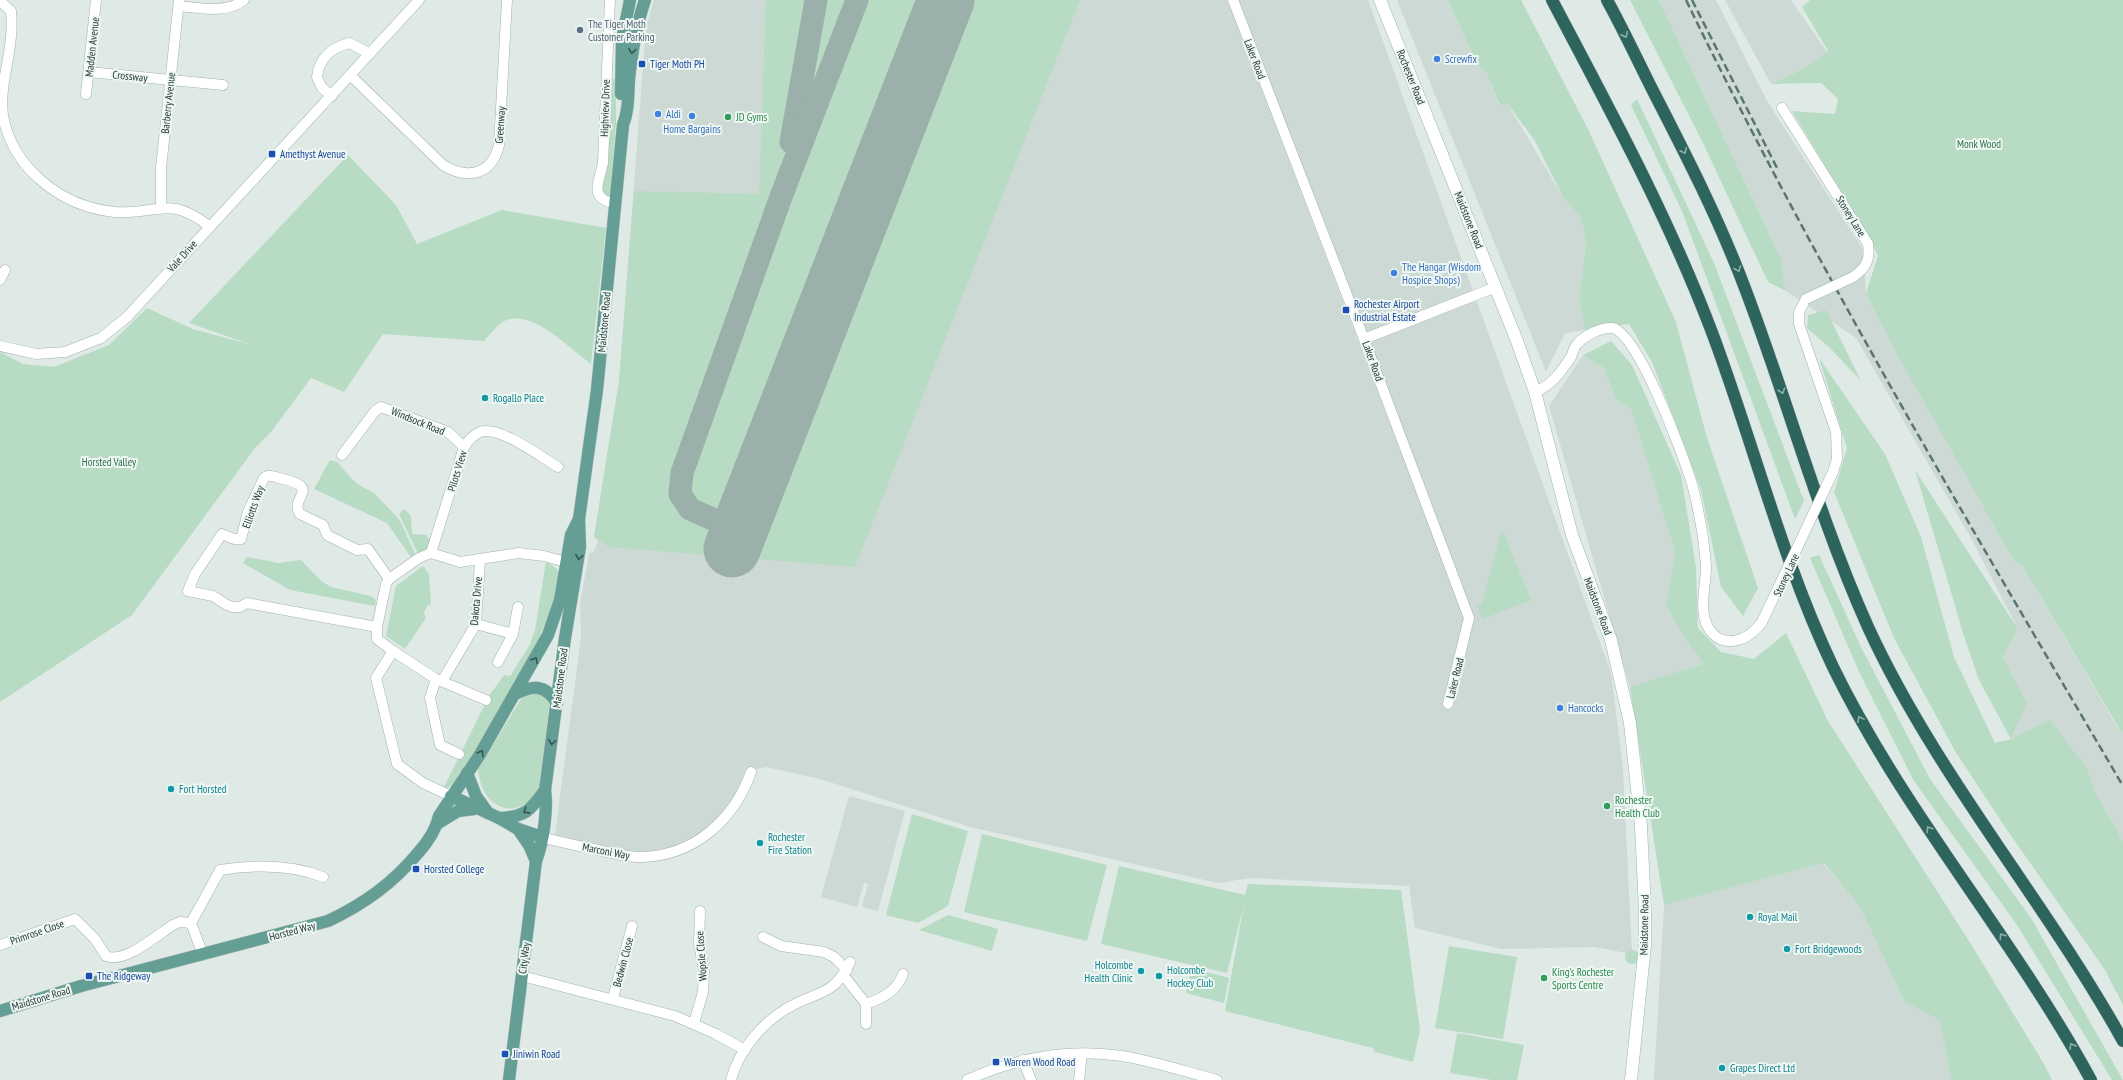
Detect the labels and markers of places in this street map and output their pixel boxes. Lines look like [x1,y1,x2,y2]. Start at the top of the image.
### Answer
place label: The Tiger Moth Customer Parking [588,17,655,44]
marker: The Tiger Moth Customer Parking [575,25,585,35]
place label: Screwfix [1445,52,1477,66]
marker: Screwfix [1432,54,1442,64]
place label: Tiger Moth PH [650,57,705,71]
marker: Tiger Moth PH [637,59,647,69]
place label: Aldi [666,107,681,121]
marker: Aldi [653,109,663,119]
place label: JD Gyms [735,110,767,124]
marker: Home Bargains [687,111,697,121]
marker: JD Gyms [723,112,733,122]
place label: Home Bargains [663,122,721,136]
place label: Amethyst Avenue [280,147,346,161]
marker: Amethyst Avenue [267,149,277,159]
place label: The Hangar (Wisdom Hospice Shops) [1402,260,1481,287]
marker: The Hangar (Wisdom Hospice Shops) [1389,268,1399,278]
place label: Rochester Airport Industrial Estate [1354,297,1420,324]
marker: Rochester Airport Industrial Estate [1341,305,1351,315]
place label: Rogallo Place [493,391,545,405]
marker: Rogallo Place [480,393,490,403]
place label: Hancocks [1568,701,1604,715]
marker: Hancocks [1555,703,1565,713]
place label: Fort Horsted [179,782,227,796]
marker: Fort Horsted [166,784,176,794]
place label: Rochester Health Club [1615,793,1660,820]
marker: Rochester Health Club [1602,801,1612,811]
place label: Rochester Fire Station [768,830,812,857]
marker: Rochester Fire Station [755,838,765,848]
place label: Horsted College [424,862,485,876]
marker: Horsted College [411,864,421,874]
place label: Royal Mail [1758,910,1798,924]
marker: Royal Mail [1745,912,1755,922]
place label: Fort Bridgewoods [1795,942,1862,956]
marker: Fort Bridgewoods [1782,944,1792,954]
place label: Holcombe Health Clinic [1084,958,1133,985]
place label: Holcombe Hockey Club [1167,963,1214,990]
place label: King's Rochester Sports Centre [1552,965,1614,992]
marker: Holcombe Health Clinic [1136,966,1146,976]
place label: The Ridgeway [97,969,151,983]
marker: The Ridgeway [84,971,94,981]
marker: Holcombe Hockey Club [1154,971,1164,981]
marker: King's Rochester Sports Centre [1539,973,1549,983]
place label: Jiniwin Road [512,1047,560,1061]
marker: Jiniwin Road [500,1049,510,1059]
place label: Warren Wood Road [1004,1055,1076,1069]
marker: Warren Wood Road [991,1057,1001,1067]
place label: Grapes Direct Ltd [1730,1061,1795,1075]
marker: Grapes Direct Ltd [1717,1063,1727,1073]

